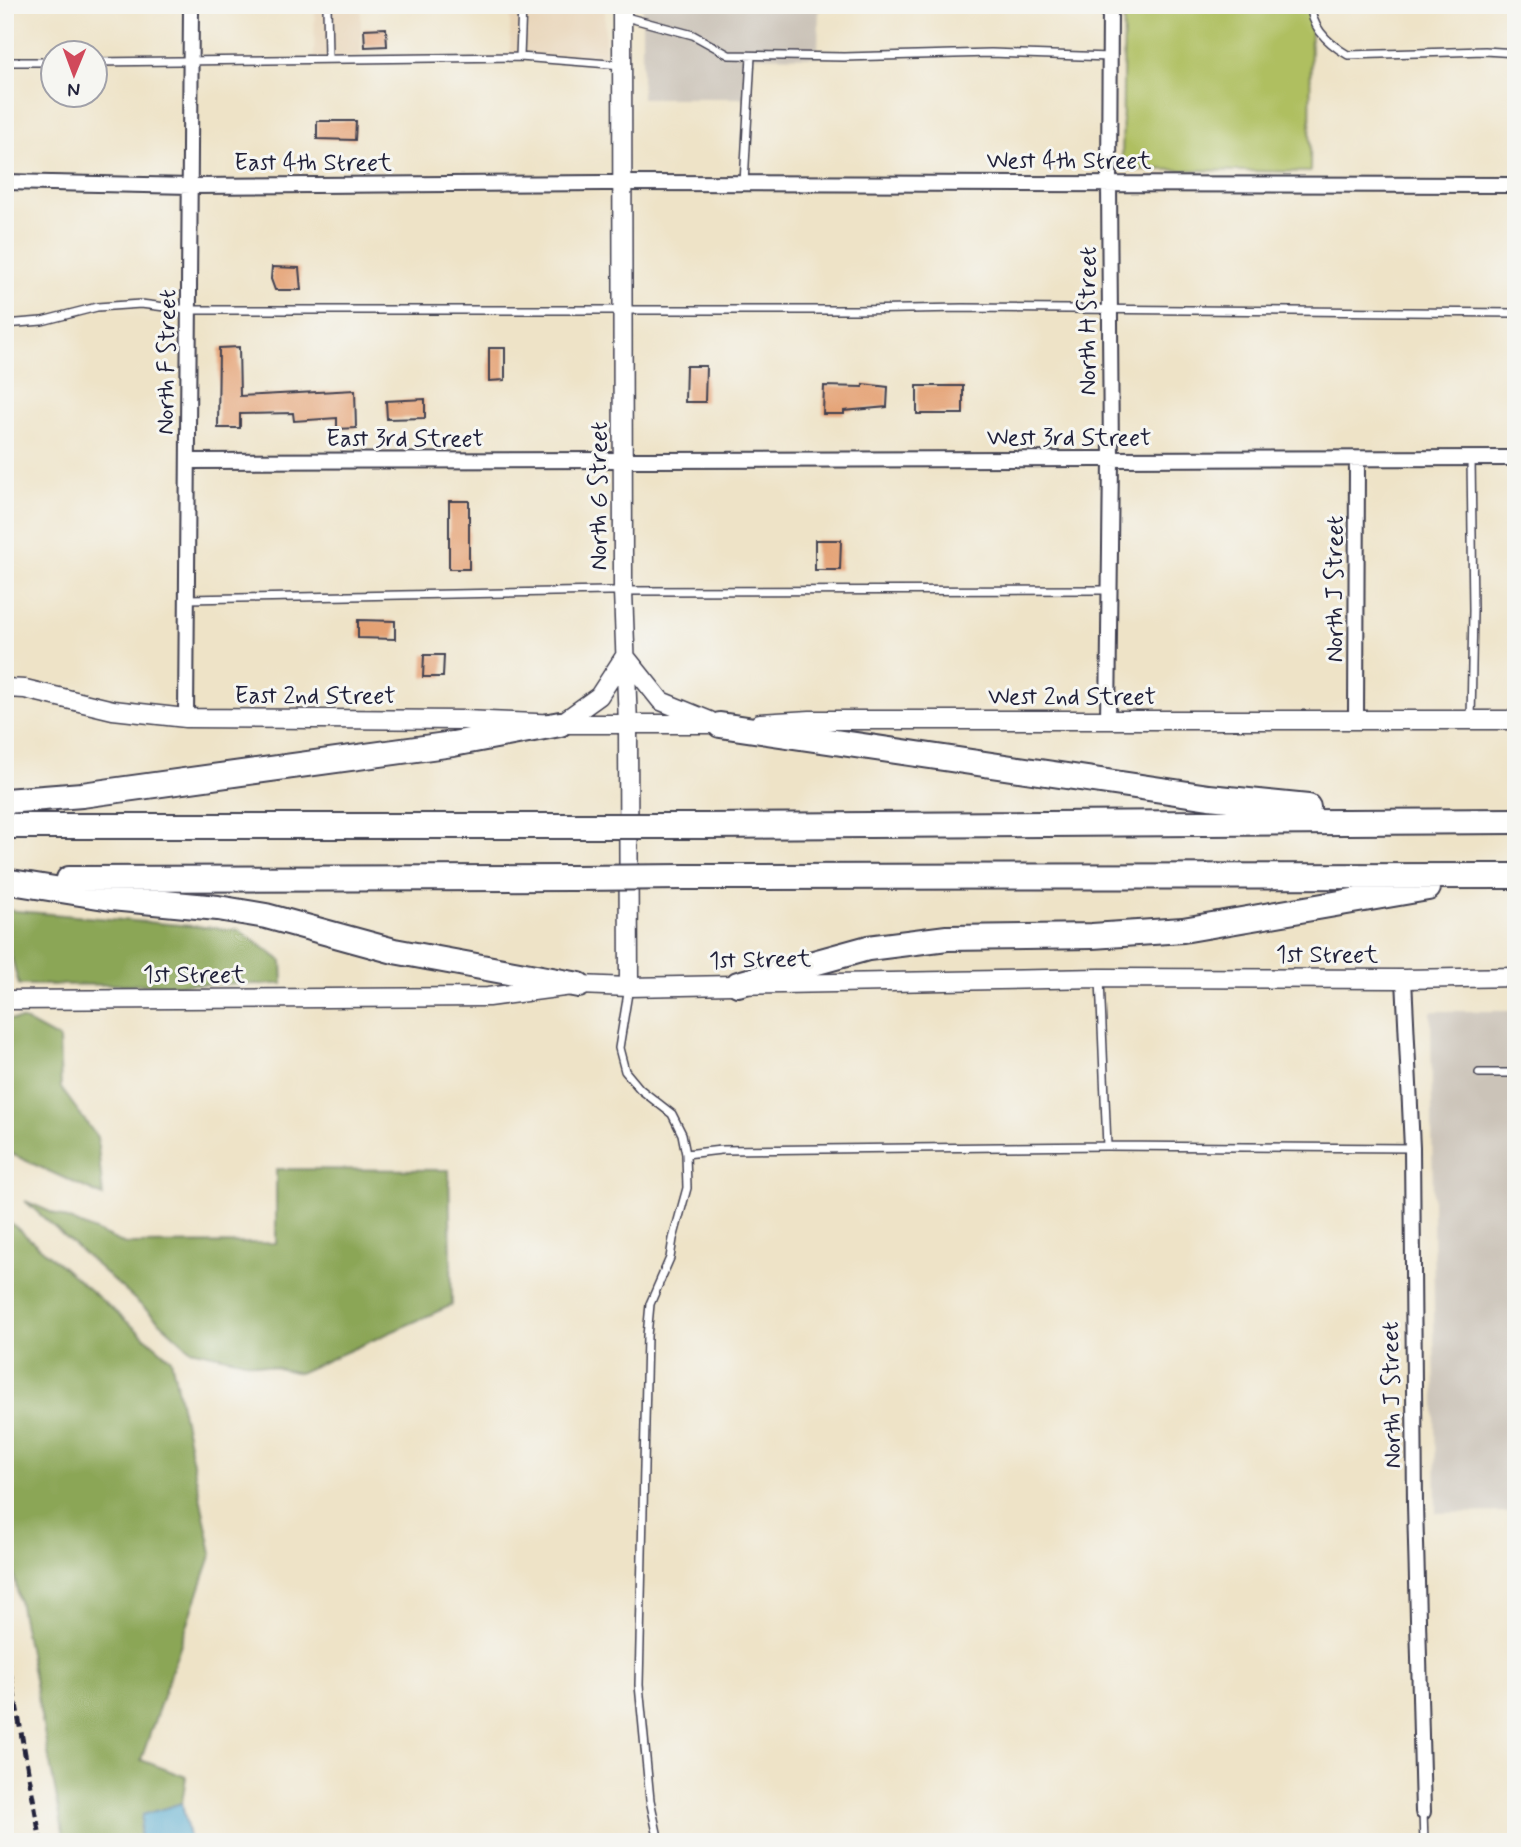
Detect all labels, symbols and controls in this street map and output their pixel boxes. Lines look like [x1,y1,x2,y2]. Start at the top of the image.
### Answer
north arrow [38,38,108,108]
text: N [67,77,80,102]
street label: West 4th Street [986,146,1152,177]
street label: East 4th Street [234,148,392,179]
street label: North H Street [1073,247,1104,395]
street label: North F Street [151,289,184,435]
street label: North G Street [584,421,615,571]
street label: West 3rd Street [987,423,1151,454]
street label: East 3rd Street [326,424,484,455]
street label: North J Street [1320,515,1351,663]
street label: East 2nd Street [234,681,396,712]
street label: West 2nd Street [988,682,1156,713]
street label: 1st Street [1276,940,1378,971]
street label: 1st Street [709,944,812,977]
street label: 1st Street [143,960,245,991]
street label: North J Street [1376,1321,1409,1469]

